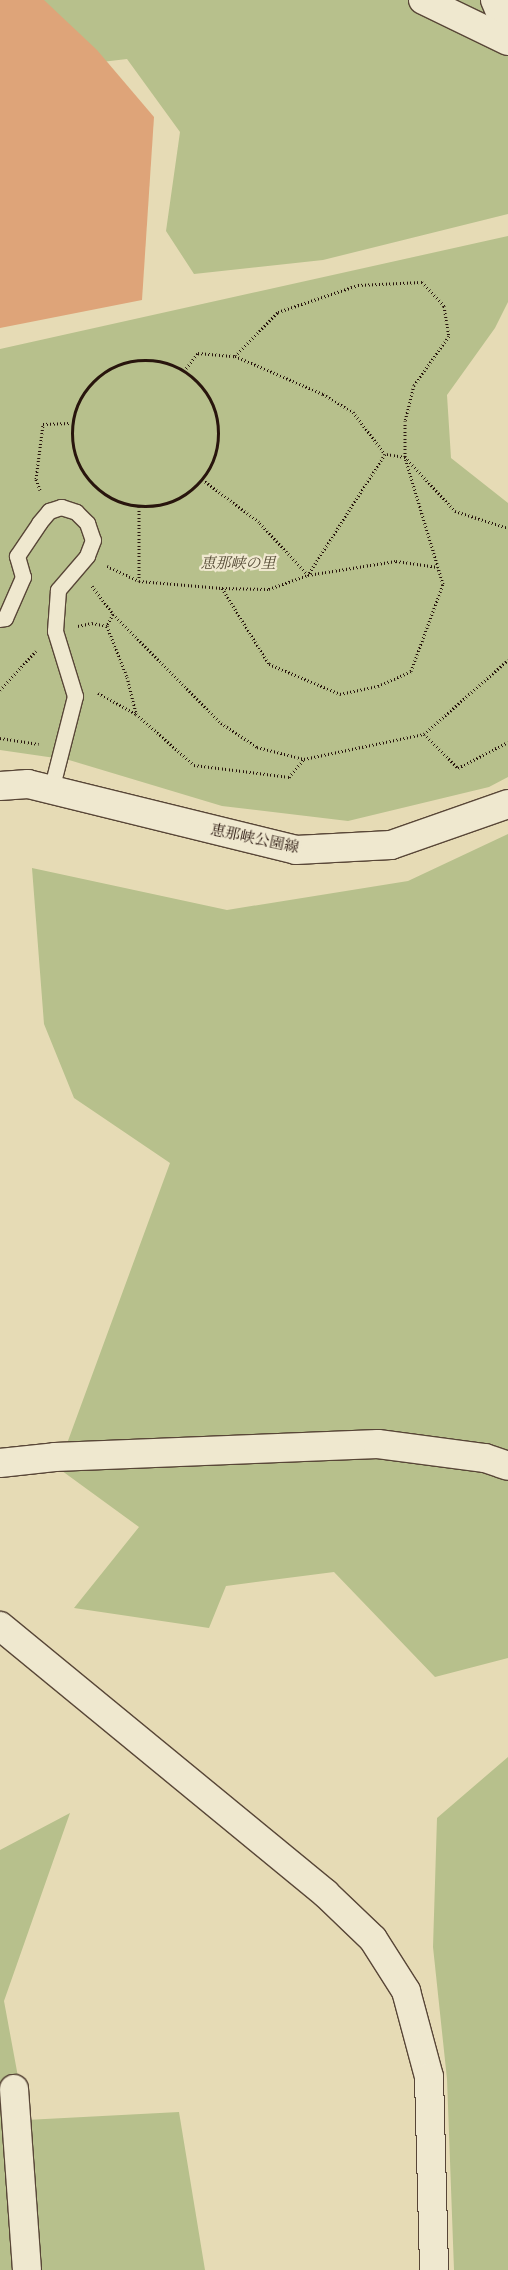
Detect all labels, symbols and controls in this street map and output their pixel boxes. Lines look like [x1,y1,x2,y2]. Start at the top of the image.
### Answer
park label: 恵那峡の里 [201,554,275,572]
street label: 恵那峡公園線 [209,820,301,856]

